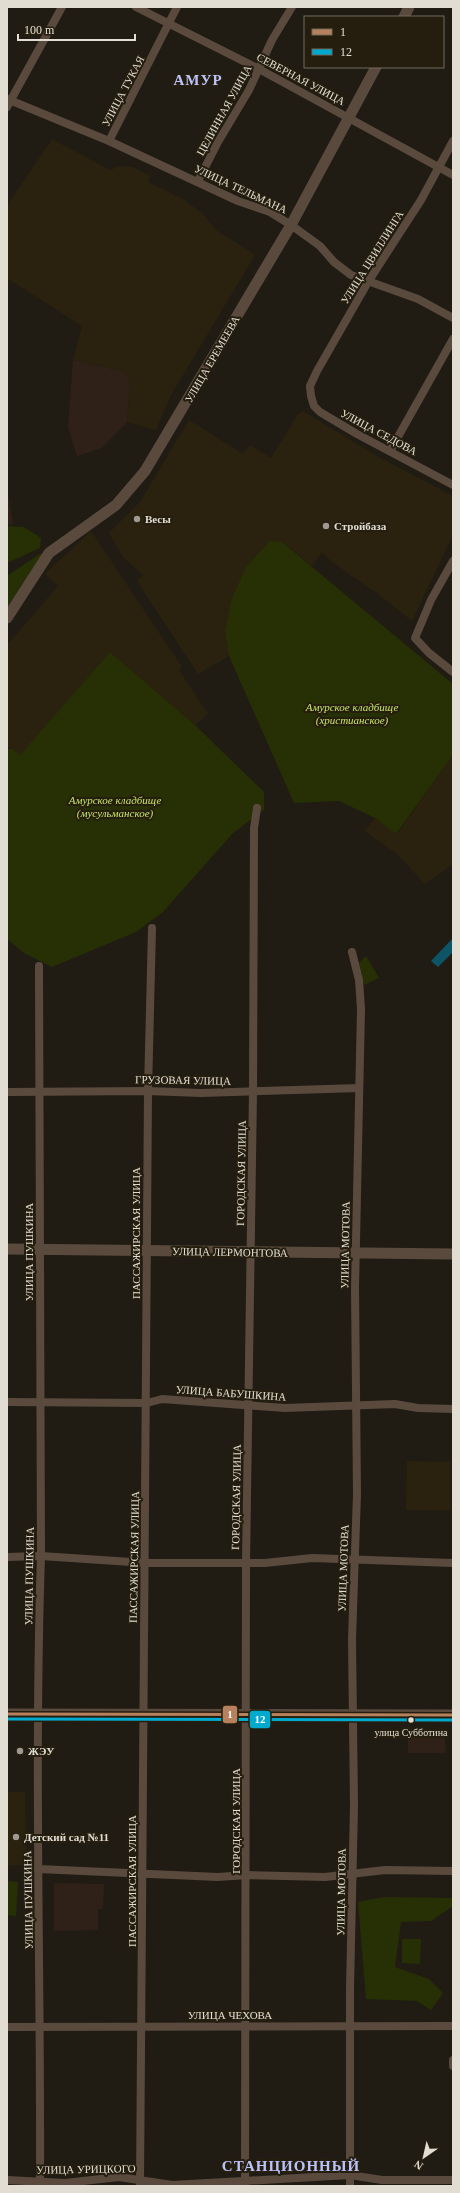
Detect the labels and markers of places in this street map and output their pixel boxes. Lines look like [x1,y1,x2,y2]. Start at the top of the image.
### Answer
place label: Весы [145,513,171,525]
marker: Весы [132,514,142,524]
place label: Стройбаза [334,520,387,532]
marker: Стройбаза [321,521,331,531]
marker: улица Субботина [406,1715,416,1725]
place label: улица Субботина [374,1727,448,1738]
place label: ЖЭУ [28,1745,54,1757]
marker: ЖЭУ [15,1746,25,1756]
place label: Детский сад №11 [24,1831,109,1843]
marker: Детский сад №11 [11,1832,21,1842]

